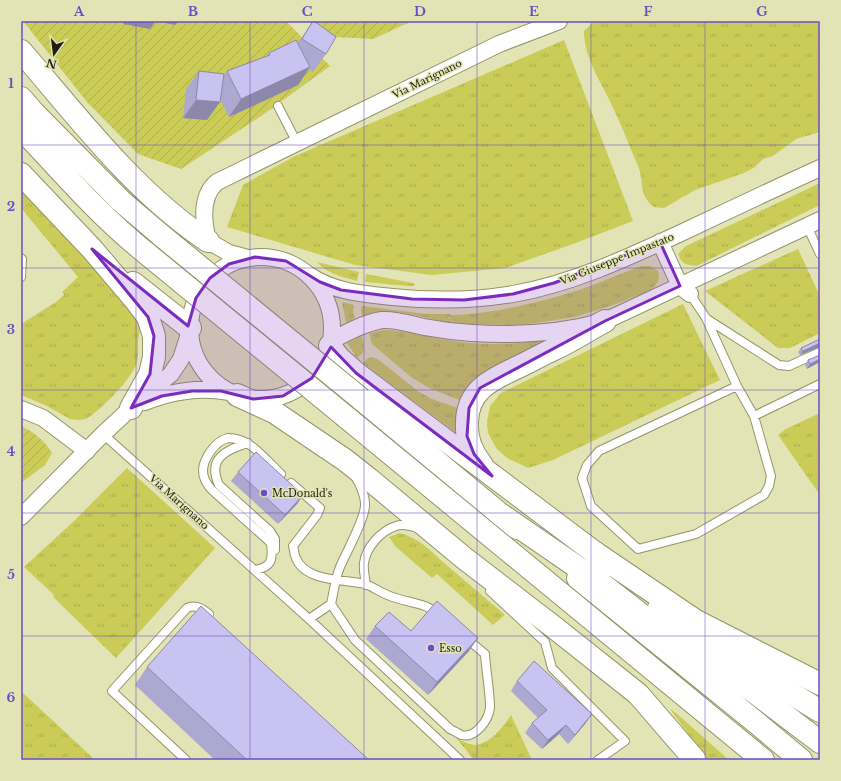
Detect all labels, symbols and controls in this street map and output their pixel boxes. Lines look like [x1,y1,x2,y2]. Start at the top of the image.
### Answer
text: A [73,3,85,20]
text: B [188,3,198,20]
text: C [302,3,313,20]
text: D [414,3,426,20]
text: E [529,3,539,20]
text: F [644,3,653,20]
text: G [756,3,768,20]
north arrow [34,34,74,74]
text: N [44,56,58,72]
street label: Via Marignano [389,56,464,102]
text: 1 [8,75,14,92]
text: 2 [7,198,15,215]
street label: Via Giuseppe Impastato [557,230,676,288]
text: 3 [7,321,15,338]
text: 4 [7,443,16,460]
street label: Via Marignano [146,471,212,533]
place label: McDonald's [272,487,333,500]
marker: McDonald's [259,488,269,498]
text: 5 [7,566,15,583]
place label: Esso [439,642,462,655]
marker: Esso [426,643,436,653]
text: 6 [7,689,16,706]

